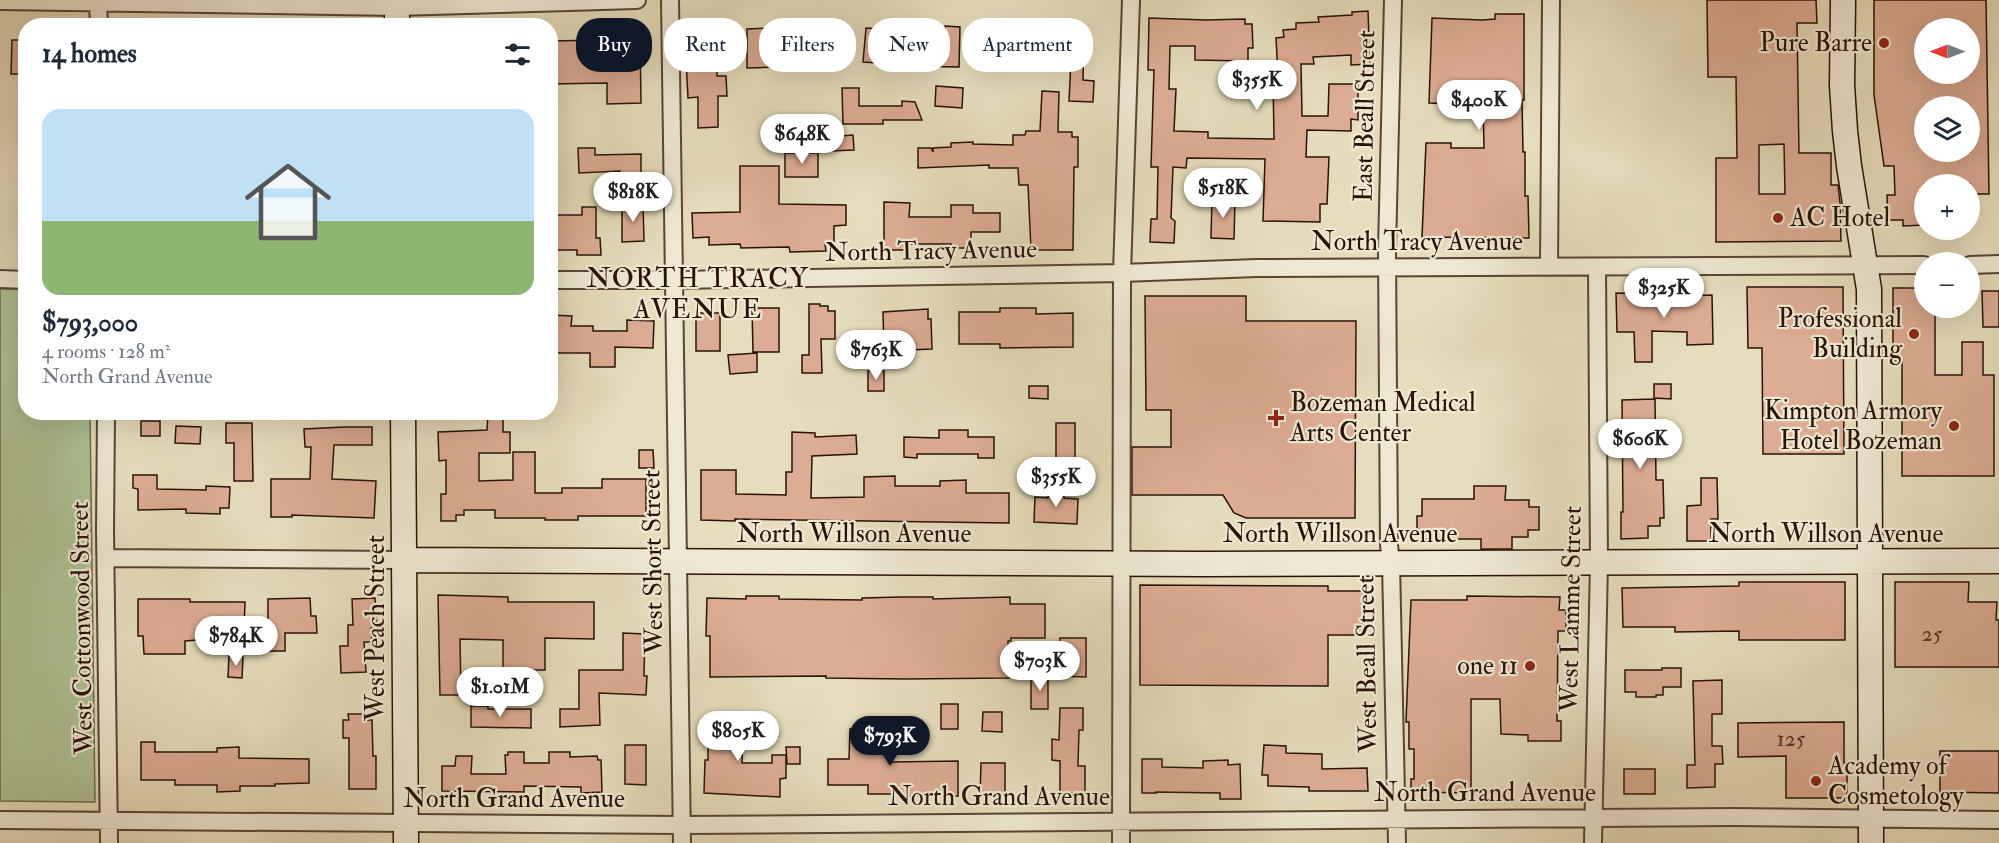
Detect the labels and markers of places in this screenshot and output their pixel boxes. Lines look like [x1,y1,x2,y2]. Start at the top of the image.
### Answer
place label: Pure Barre [1759,27,1872,59]
marker: Pure Barre [1877,36,1891,50]
pin: $355K [1215,60,1299,111]
pin: $400K [1437,80,1521,131]
pin: $648K [760,114,844,165]
pin: $518K [1181,168,1265,219]
pin: $818K [591,172,675,223]
place label: AC Hotel [1789,202,1890,234]
marker: AC Hotel [1771,211,1785,225]
pin: $325K [1622,268,1706,319]
place label: Professional Building [1778,303,1903,365]
marker: Professional Building [1907,327,1921,341]
pin: $763K [834,330,918,381]
place label: Bozeman Medical Arts Center [1289,387,1476,449]
place label: Kimpton Armory Hotel Bozeman [1764,395,1943,457]
marker: Bozeman Medical Arts Center [1267,409,1285,427]
pin: $606K [1598,419,1682,470]
marker: Kimpton Armory Hotel Bozeman [1947,419,1961,433]
pin: $355K [1014,457,1098,508]
pin: $784K [194,616,278,667]
pin: $703K [998,641,1082,692]
place label: one 11 [1457,650,1518,682]
marker: one 11 [1523,659,1537,673]
pin: $1.01M [451,667,549,718]
pin: $805K [696,711,780,762]
pin: $793K [848,716,932,767]
place label: Academy of Cosmetology [1827,750,1964,812]
marker: Academy of Cosmetology [1809,774,1823,788]

